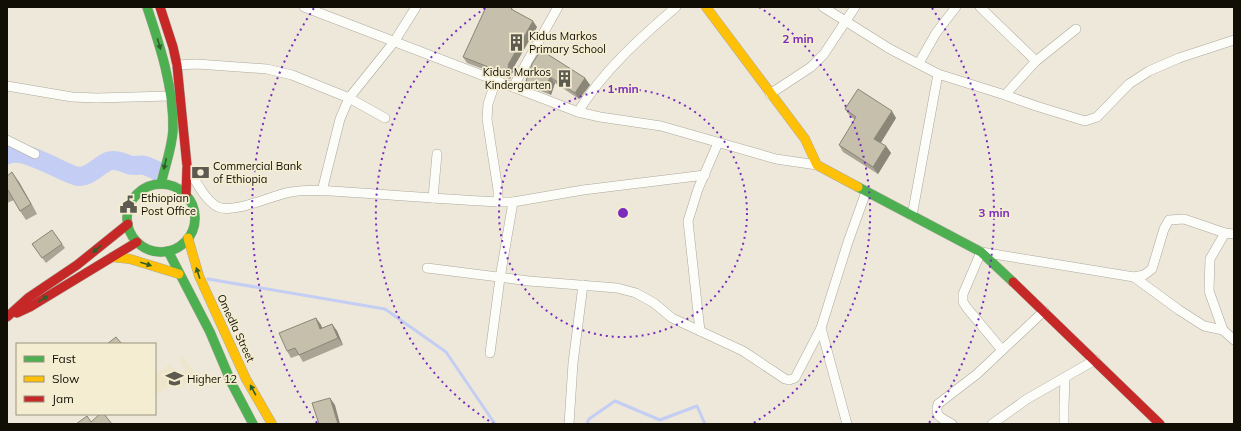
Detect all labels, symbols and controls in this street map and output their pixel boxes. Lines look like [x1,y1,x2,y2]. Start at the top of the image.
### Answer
place label: Kidus Markos Primary School [529,29,606,56]
text: 2 min [782,31,814,46]
building icon: Kidus Markos Primary School [506,32,526,52]
one-way arrow [156,38,162,50]
place label: Kidus Markos Kindergarten [483,65,551,92]
building icon: Kidus Markos Kindergarten [554,68,574,88]
text: 1 min [607,81,639,96]
one-way arrow [162,158,168,170]
place label: Commercial Bank of Ethiopia [213,159,302,186]
bank icon: Commercial Bank of Ethiopia [190,162,210,182]
place label: Ethiopian Post Office [141,191,196,218]
public building icon: Ethiopian Post Office [118,194,138,214]
text: 3 min [978,205,1010,220]
centre of rings [616,206,630,220]
one-way arrow [92,244,103,253]
one-way arrow [140,261,152,267]
one-way arrow [195,266,201,278]
street label: Omedla Street [214,292,258,364]
one-way arrow [37,296,49,303]
legend [16,343,156,415]
text: Fast [52,351,76,366]
school or university icon: Higher 12 [164,369,184,389]
text: Slow [52,371,80,386]
place label: Higher 12 [187,372,238,386]
one-way arrow [249,385,256,396]
text: Jam [52,391,74,406]

